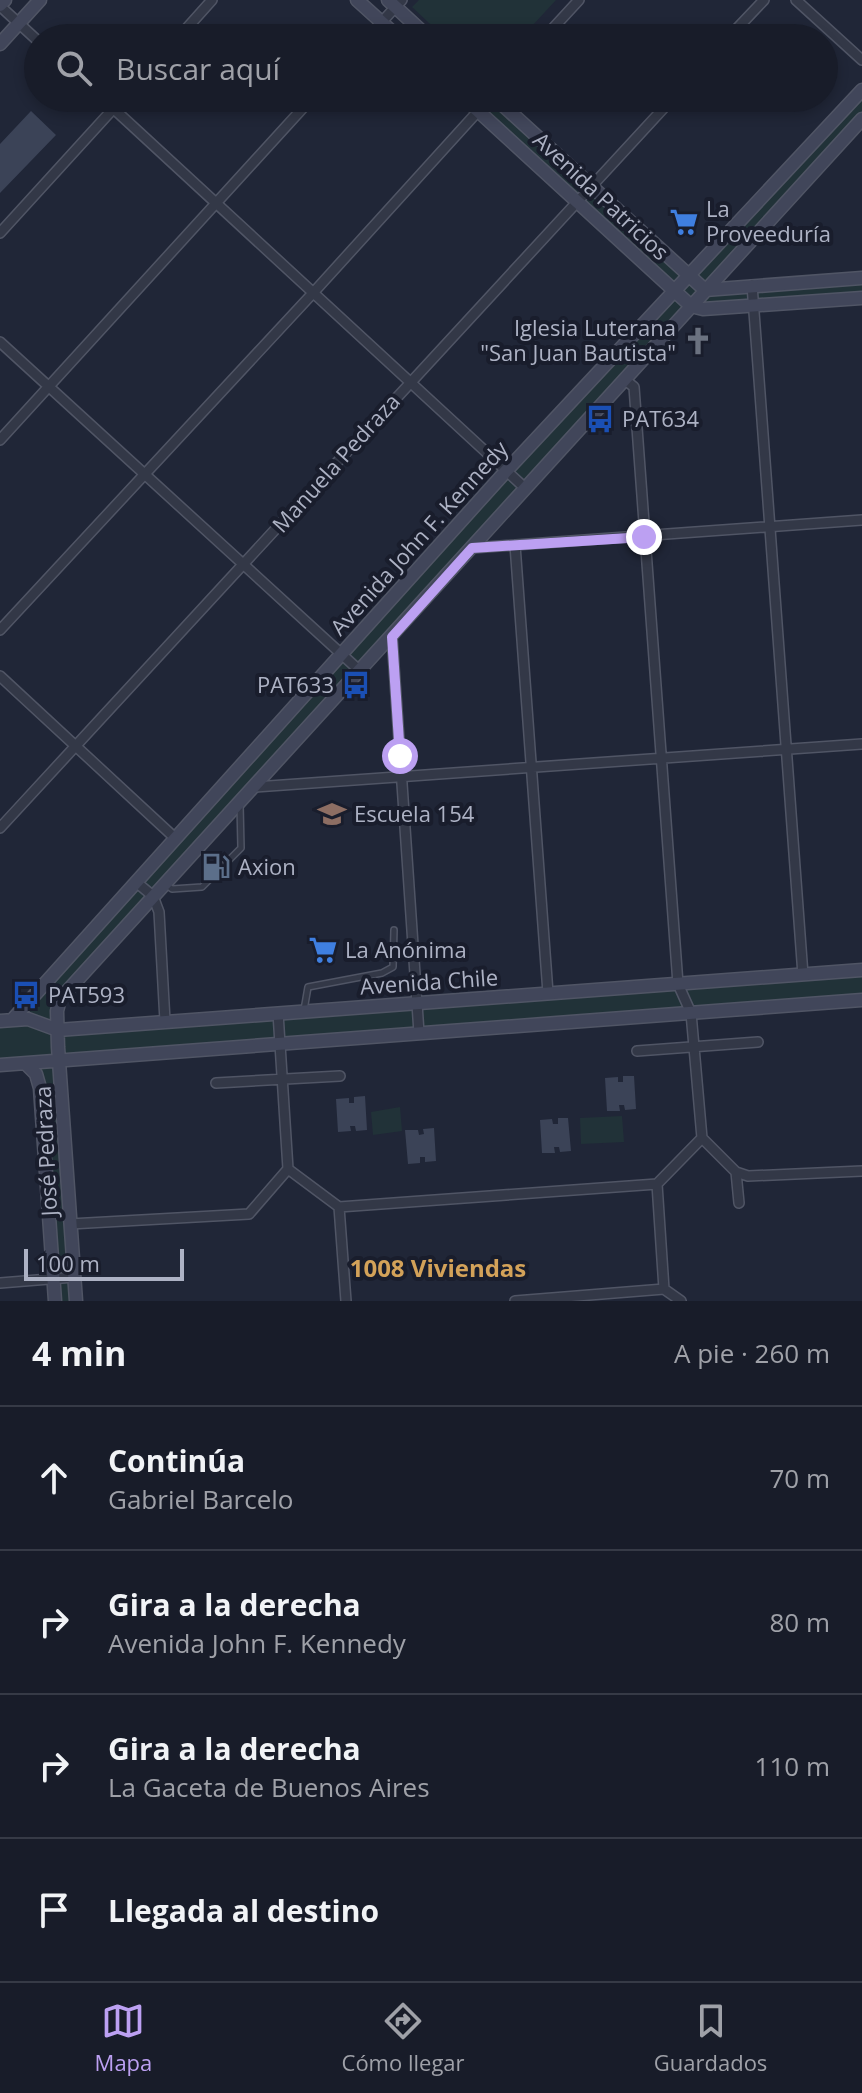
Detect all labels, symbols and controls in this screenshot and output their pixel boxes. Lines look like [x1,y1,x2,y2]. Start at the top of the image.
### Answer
search box [24,24,838,112]
icon: search [52,46,96,90]
text: Buscar aquí [116,48,280,89]
street label: Avenida Patricios [527,125,676,266]
place label: La Proveeduría [706,193,831,248]
supermarket icon: La Proveeduría [669,207,699,237]
place label: Iglesia Luterana "San Juan Bautista" [480,312,676,367]
church icon: Iglesia Luterana "San Juan Bautista" [683,326,713,356]
street label: Manuela Pedraza [265,386,406,538]
place label: PAT634 [622,403,699,433]
bus stop icon: PAT634 [585,404,615,434]
street label: Avenida John F. Kennedy [323,433,514,641]
route end [626,519,662,555]
place label: PAT633 [257,669,334,699]
bus stop icon: PAT633 [341,670,371,700]
route start [382,738,418,774]
place label: Escuela 154 [354,798,475,828]
school or university icon: Escuela 154 [317,799,347,829]
place label: Axion [238,851,296,881]
fuel station icon: Axion [201,852,231,882]
place label: La Anónima [345,934,467,964]
supermarket icon: La Anónima [308,935,338,965]
street label: Avenida Chile [359,961,499,1001]
place label: PAT593 [48,979,125,1009]
bus stop icon: PAT593 [11,980,41,1010]
street label: José Pedraza [27,1085,64,1219]
scale bar [24,1245,184,1281]
text: 100 m [36,1248,100,1278]
district label: 1008 Viviendas [350,1251,526,1284]
text: 4 min [32,1330,126,1376]
text: A pie · 260 m [674,1335,830,1371]
text: Continúa [108,1440,245,1481]
icon: ahead [32,1456,76,1500]
text: 70 m [769,1460,830,1496]
text: Gabriel Barcelo [108,1481,294,1517]
text: Gira a la derecha [108,1584,361,1625]
icon: right [32,1600,76,1644]
text: 80 m [769,1604,830,1640]
text: Avenida John F. Kennedy [108,1625,406,1661]
text: Gira a la derecha [108,1728,361,1769]
icon: right [32,1744,76,1788]
text: 110 m [755,1748,830,1784]
text: La Gaceta de Buenos Aires [108,1769,430,1805]
icon: arrive [32,1888,76,1932]
text: Llegada al destino [108,1890,379,1931]
tab: Mapa [95,1999,152,2077]
tab: Cómo llegar [342,1999,465,2077]
tab: Guardados [654,1999,767,2077]

